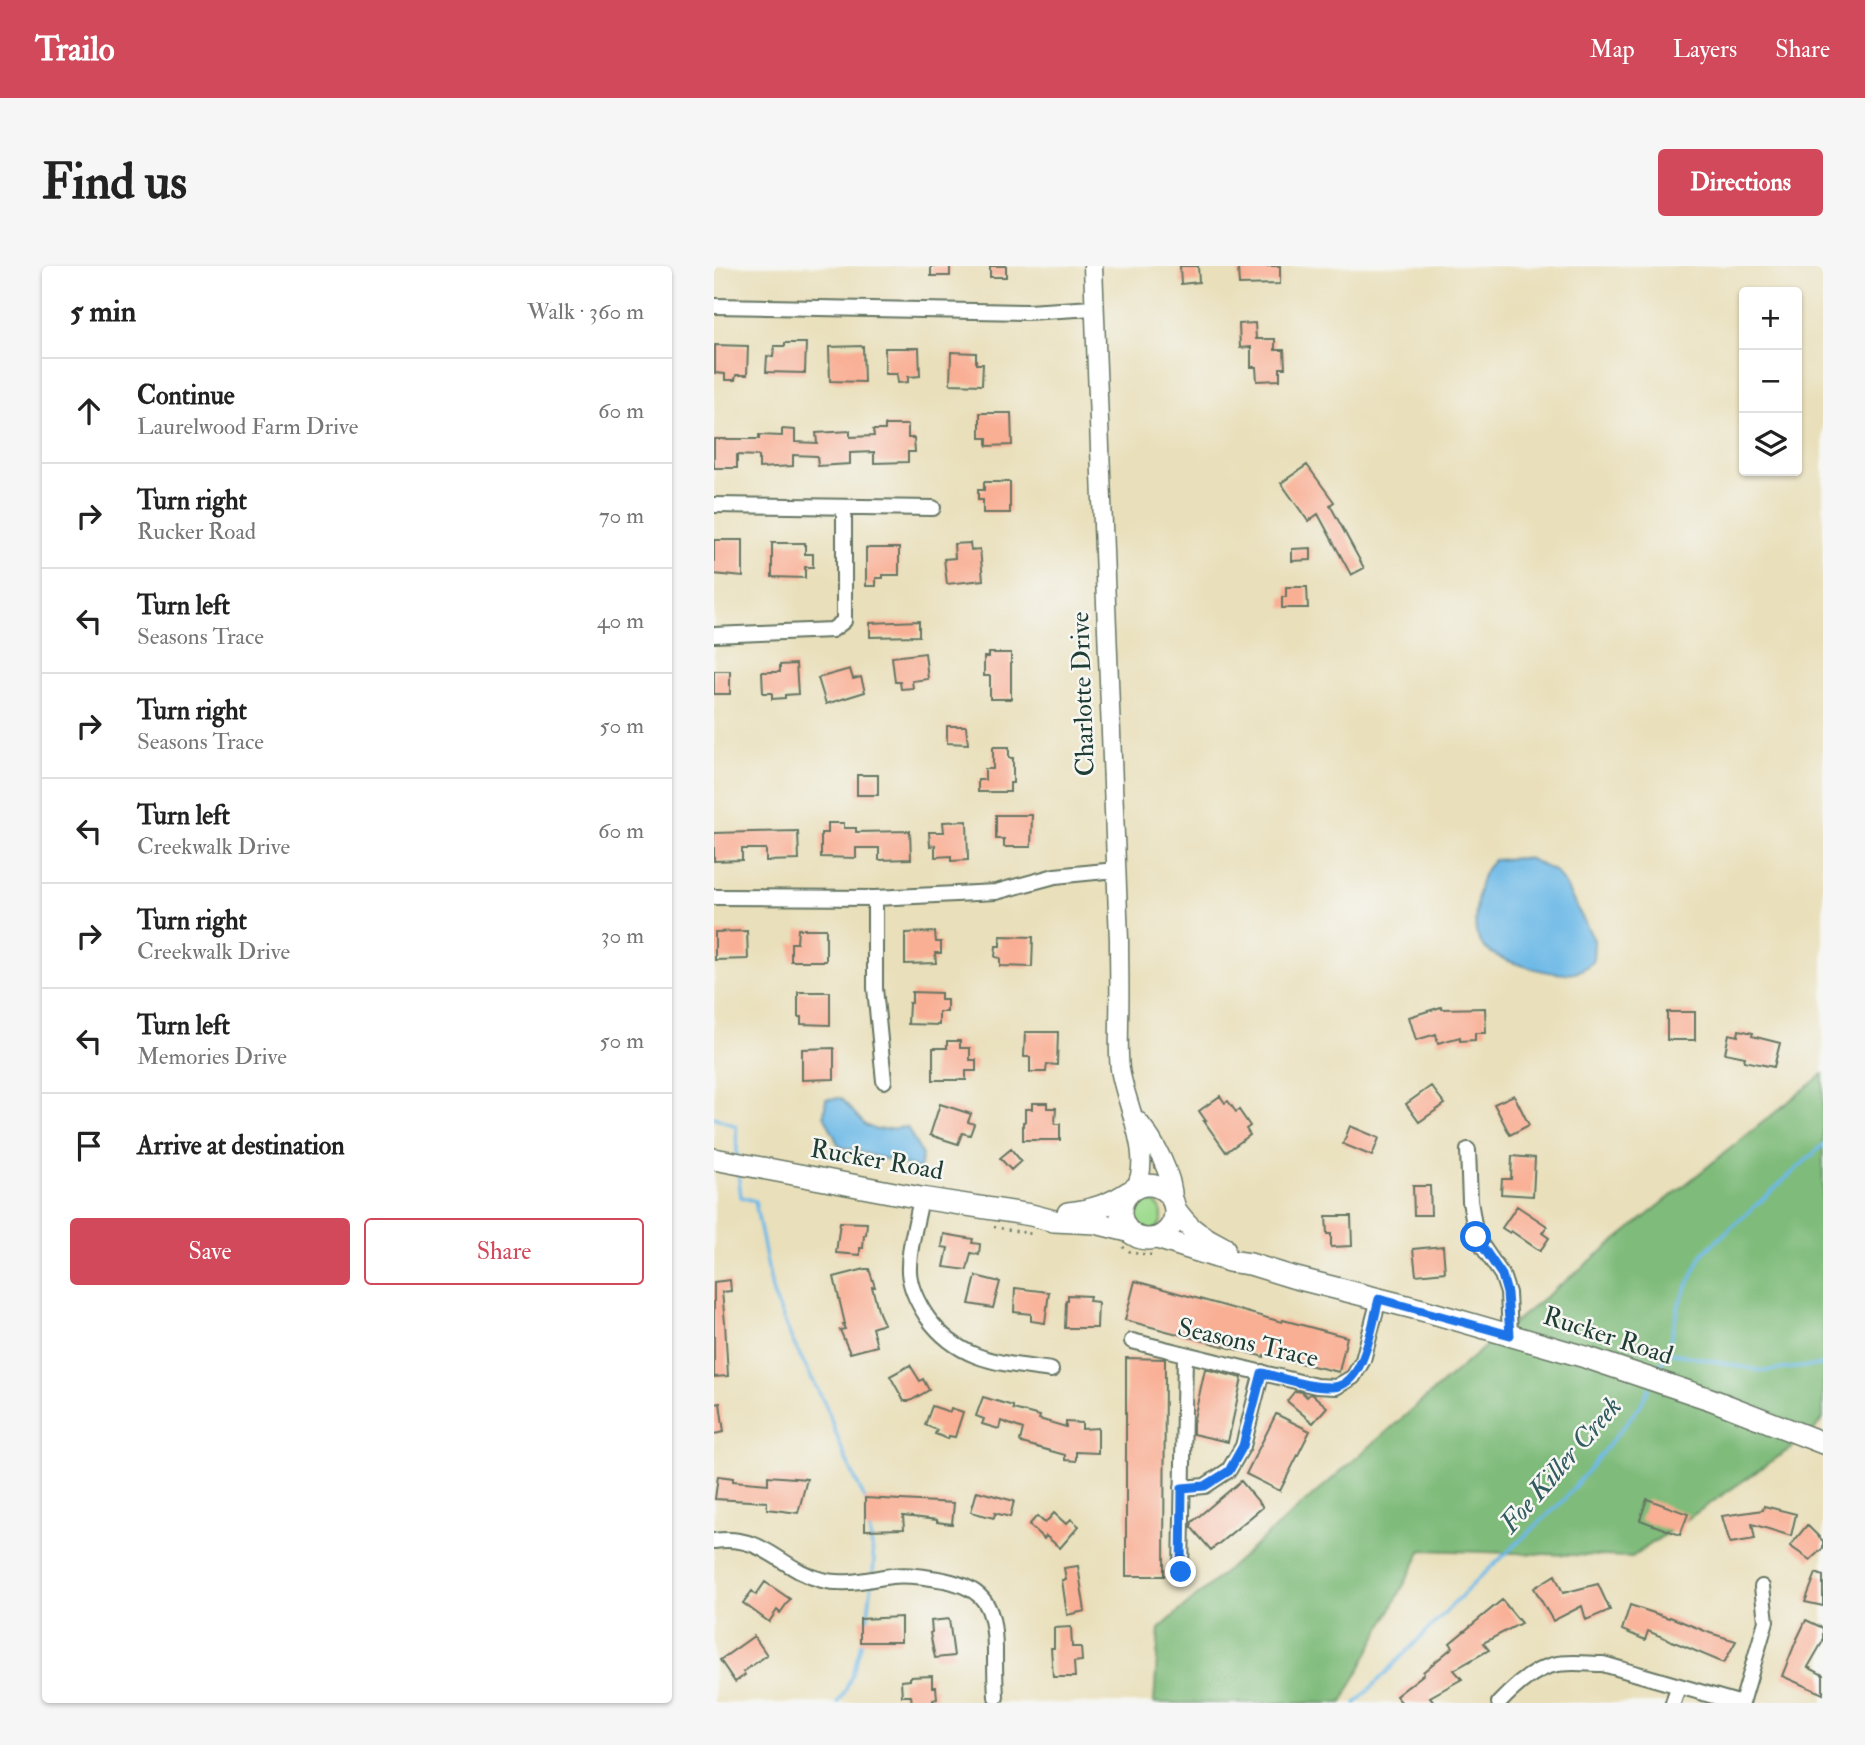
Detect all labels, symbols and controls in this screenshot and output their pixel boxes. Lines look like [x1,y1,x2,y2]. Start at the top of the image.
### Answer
text: Trailo [35,29,115,70]
text: Map [1590,34,1635,65]
text: Layers [1673,34,1737,65]
text: Share [1775,34,1830,65]
button: Directions [1658,149,1823,216]
text: Find us [42,152,187,213]
map controls [1739,287,1802,476]
button: + [1739,287,1802,350]
text: 5 min [70,293,136,330]
text: Walk · 360 m [527,297,644,326]
button: − [1739,350,1802,413]
text: Continue [137,380,235,412]
icon: ahead [70,392,108,430]
text: 60 m [598,396,644,425]
text: Laurelwood Farm Drive [137,412,358,441]
button: layers [1739,413,1802,476]
text: Turn right [137,485,247,517]
icon: right [70,497,108,535]
text: 70 m [599,501,644,530]
text: Rucker Road [137,517,256,546]
text: Turn left [137,590,230,622]
icon: left [70,602,108,640]
text: 40 m [597,606,644,635]
street label: Charlotte Drive [1064,611,1102,777]
text: Seasons Trace [137,622,264,651]
text: Turn right [137,695,247,727]
icon: right [70,707,108,745]
text: 50 m [600,711,644,740]
text: Seasons Trace [137,727,264,756]
text: Turn left [137,800,230,832]
icon: left [70,812,108,850]
text: 60 m [598,816,644,845]
text: Creekwalk Drive [137,832,290,861]
text: Turn right [137,905,247,937]
icon: right [70,917,108,955]
text: 30 m [601,921,644,950]
text: Creekwalk Drive [137,937,290,966]
text: Turn left [137,1010,230,1042]
icon: left [70,1022,108,1060]
text: 50 m [600,1026,644,1055]
text: Memories Drive [137,1042,287,1071]
icon: arrive [70,1127,108,1165]
text: Arrive at destination [137,1130,345,1162]
street label: Rucker Road [808,1133,946,1187]
button: Save [70,1218,350,1285]
button: Share [364,1218,644,1285]
route start [1460,1221,1491,1252]
street label: Rucker Road [1539,1300,1677,1372]
street label: Seasons Trace [1175,1311,1322,1375]
water label: Foe Killer Creek [1491,1390,1630,1542]
route end [1165,1556,1196,1587]

